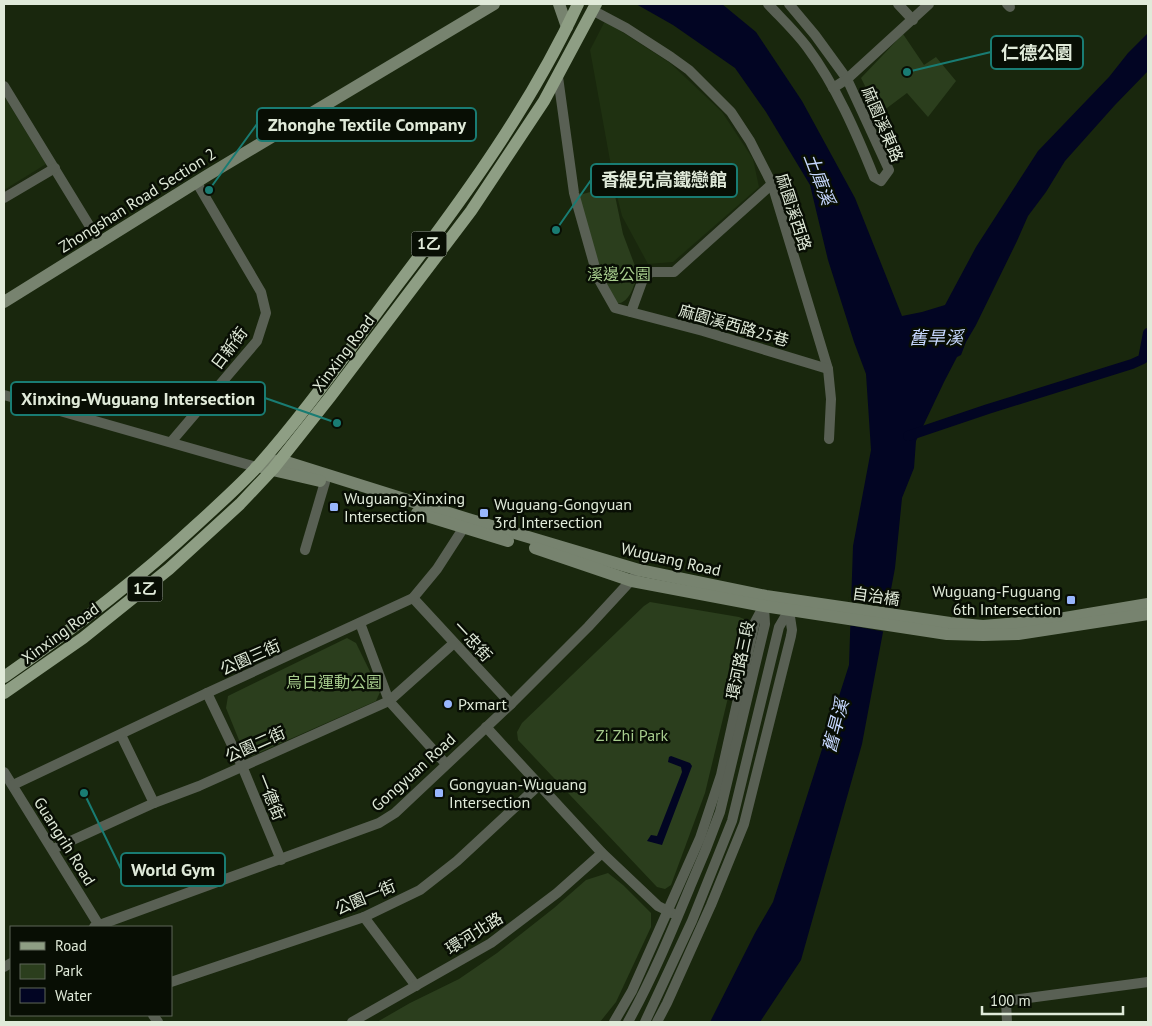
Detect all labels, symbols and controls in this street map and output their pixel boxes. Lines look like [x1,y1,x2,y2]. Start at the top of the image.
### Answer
callout: 仁德公園 [991,36,1083,69]
text: 仁德公園 [1001,41,1073,64]
street label: 麻園溪東路 [858,83,908,165]
callout: Zhonghe Textile Company [257,108,476,141]
text: Zhonghe Textile Company [268,113,466,136]
street label: Zhongshan Road Section 2 [55,143,219,257]
water label: 土庫溪 [799,149,841,211]
callout: 香緹兒高鐵戀館 [591,164,737,197]
text: 香緹兒高鐵戀館 [601,168,727,191]
street label: 麻園溪西路 [772,171,816,253]
road number: 1乙 [412,232,446,256]
park label: 溪邊公園 [587,264,651,284]
street label: 麻園溪西路25巷 [677,300,791,350]
street label: Xinxing Road [308,311,378,395]
street label: 日新街 [207,323,251,373]
water label: 舊旱溪 [909,326,966,349]
callout: Xinxing-Wuguang Intersection [11,382,265,415]
text: Xinxing-Wuguang Intersection [21,387,255,410]
place label: Wuguang-Xinxing Intersection [344,488,465,526]
place label: Wuguang-Gongyuan 3rd Intersection [494,494,632,532]
marker: Wuguang-Xinxing Intersection [328,501,340,513]
marker: Wuguang-Gongyuan 3rd Intersection [478,507,490,519]
street label: Wuguang Road [619,538,723,580]
road number: 1乙 [128,576,162,602]
place label: Wuguang-Fuguang 6th Intersection [932,581,1061,619]
street label: 自治橋 [851,583,901,609]
marker: Wuguang-Fuguang 6th Intersection [1065,594,1077,606]
street label: Xinxing Road [17,598,103,668]
street label: 一忠街 [449,617,497,665]
street label: 環河路三段 [722,619,758,701]
street label: 公園三街 [217,635,283,679]
park label: 烏日運動公園 [286,672,382,692]
place label: Pxmart [458,694,507,714]
water label: 舊旱溪 [817,694,854,755]
marker: Pxmart [442,698,454,710]
street label: 公園二街 [222,722,288,766]
park label: Zi Zhi Park [596,725,669,745]
street label: Gongyuan Road [367,729,459,815]
street label: 一德街 [253,771,289,823]
place label: Gongyuan-Wuguang Intersection [449,774,587,812]
marker: Gongyuan-Wuguang Intersection [433,787,445,799]
street label: Guangrih Road [30,793,100,889]
callout: World Gym [121,853,225,886]
text: World Gym [131,858,215,881]
street label: 公園一街 [332,875,398,919]
street label: 環河北路 [442,908,506,958]
legend [10,926,172,1016]
text: Road [55,936,87,955]
text: Park [55,961,83,980]
scale bar [982,984,1123,1016]
text: Water [55,986,92,1005]
text: 100 m [990,991,1031,1010]

